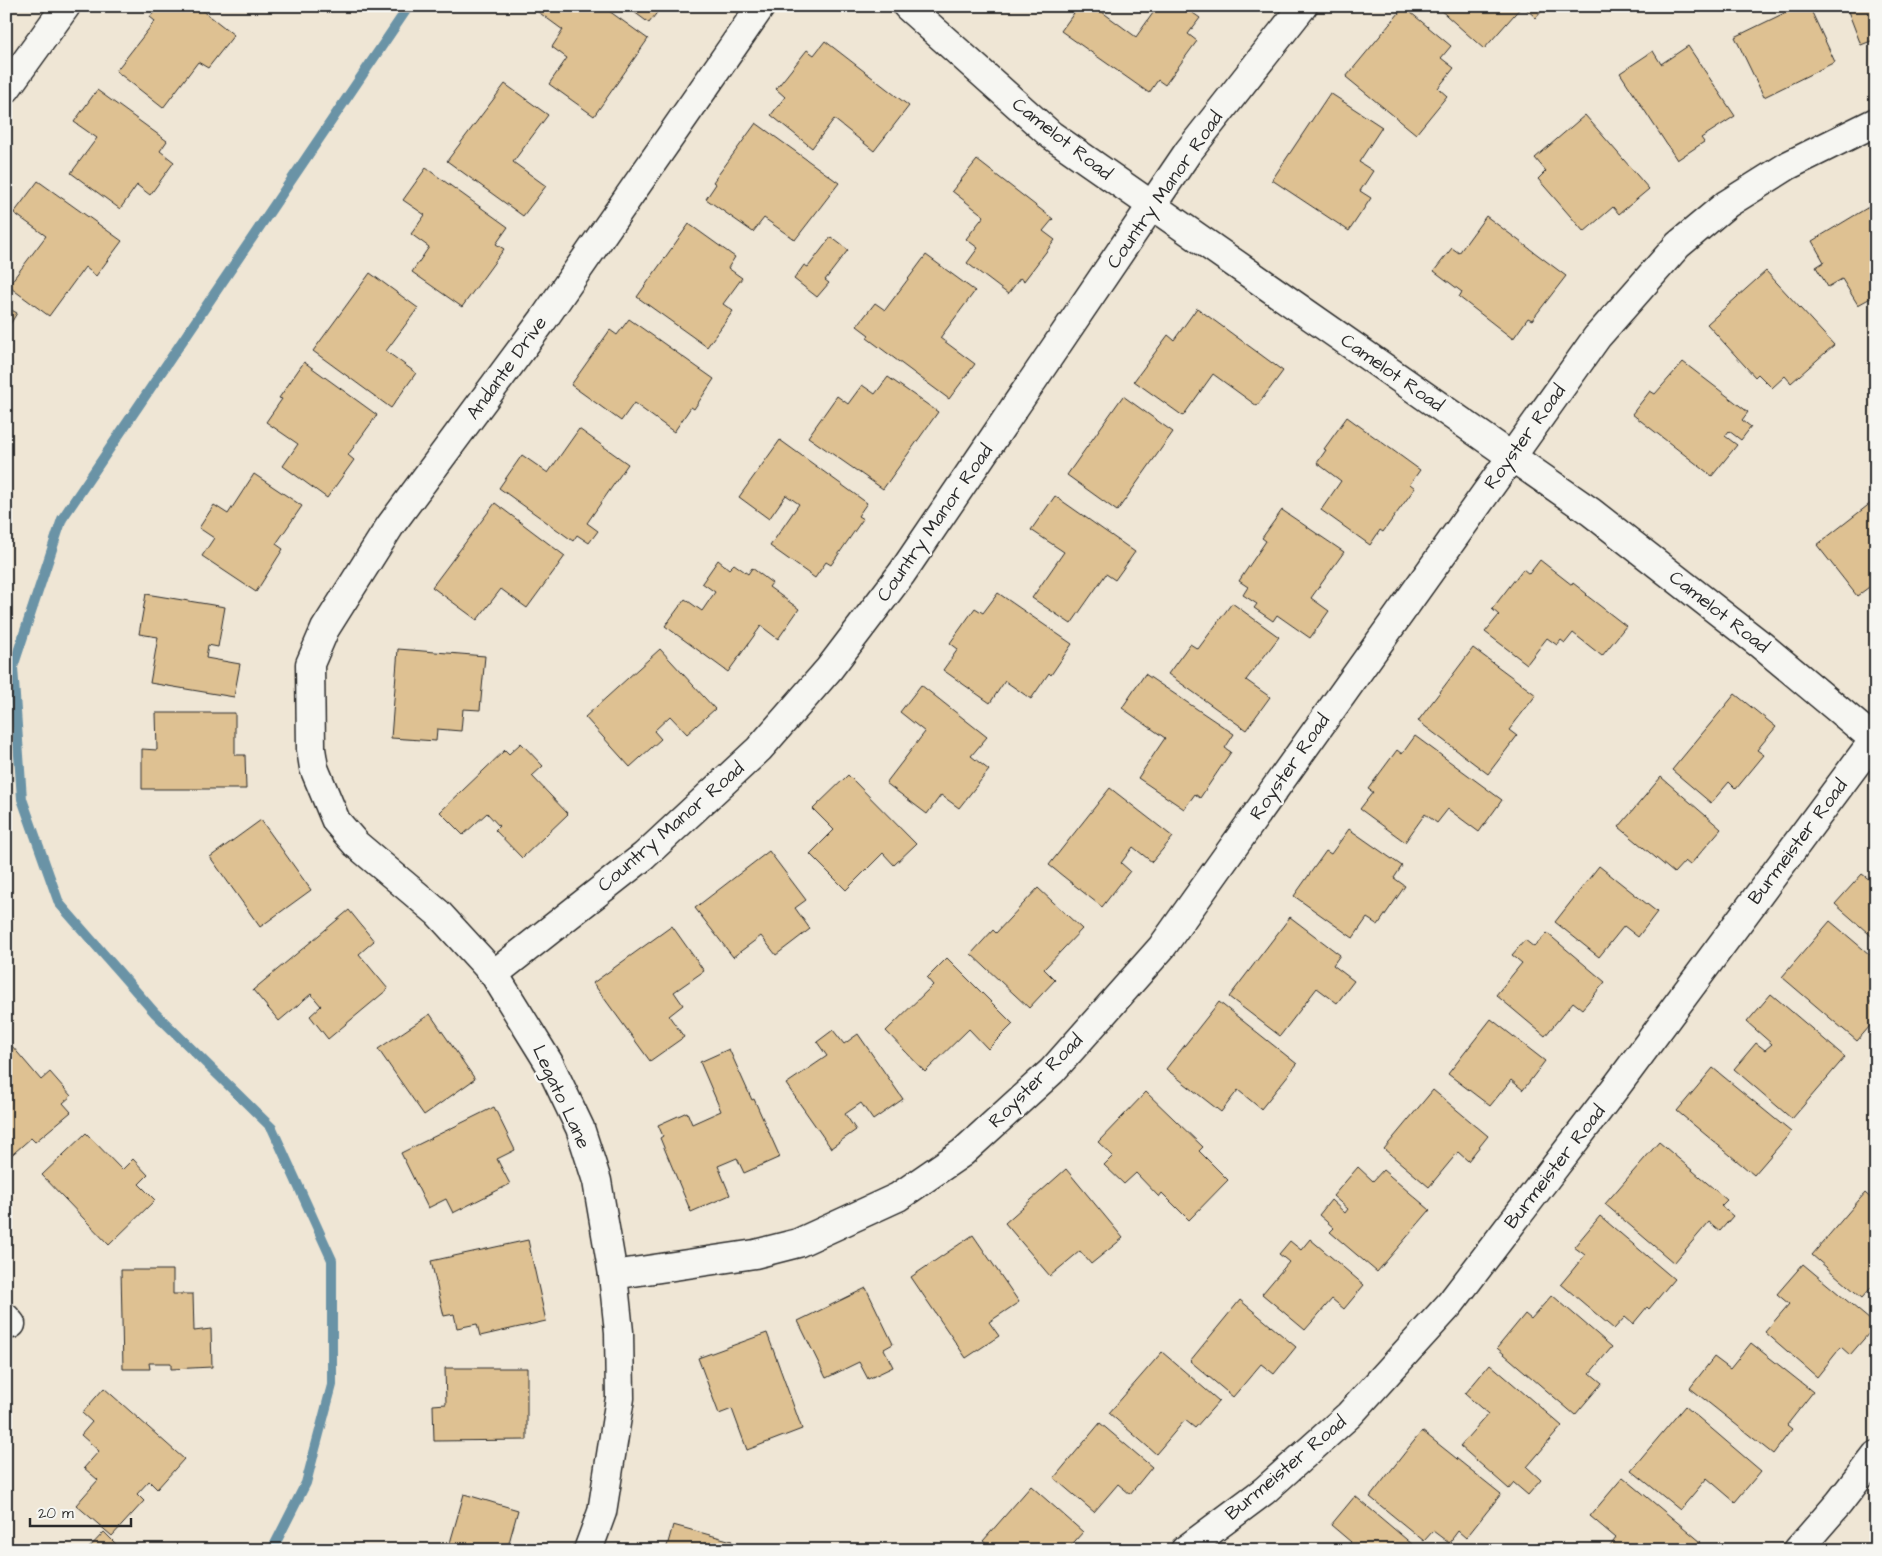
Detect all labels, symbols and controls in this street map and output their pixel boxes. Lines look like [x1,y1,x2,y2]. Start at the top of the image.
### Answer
street label: Camelot Road [1006,91,1118,187]
street label: Country Manor Road [1100,106,1231,275]
street label: Andante Drive [460,311,554,425]
street label: Camelot Road [1335,327,1449,419]
street label: Royster Road [1478,379,1573,496]
street label: Country Manor Road [870,439,1001,608]
street label: Camelot Road [1663,564,1775,660]
street label: Royster Road [1243,708,1338,826]
street label: Country Manor Road [592,755,751,899]
street label: Burmeister Road [1742,773,1854,910]
street label: Royster Road [983,1027,1090,1135]
street label: Legato Lane [524,1041,597,1154]
street label: Burmeister Road [1498,1099,1612,1235]
street label: Burmeister Road [1220,1409,1353,1527]
scale bar [30,1496,131,1528]
text: 20 m [38,1503,74,1524]

